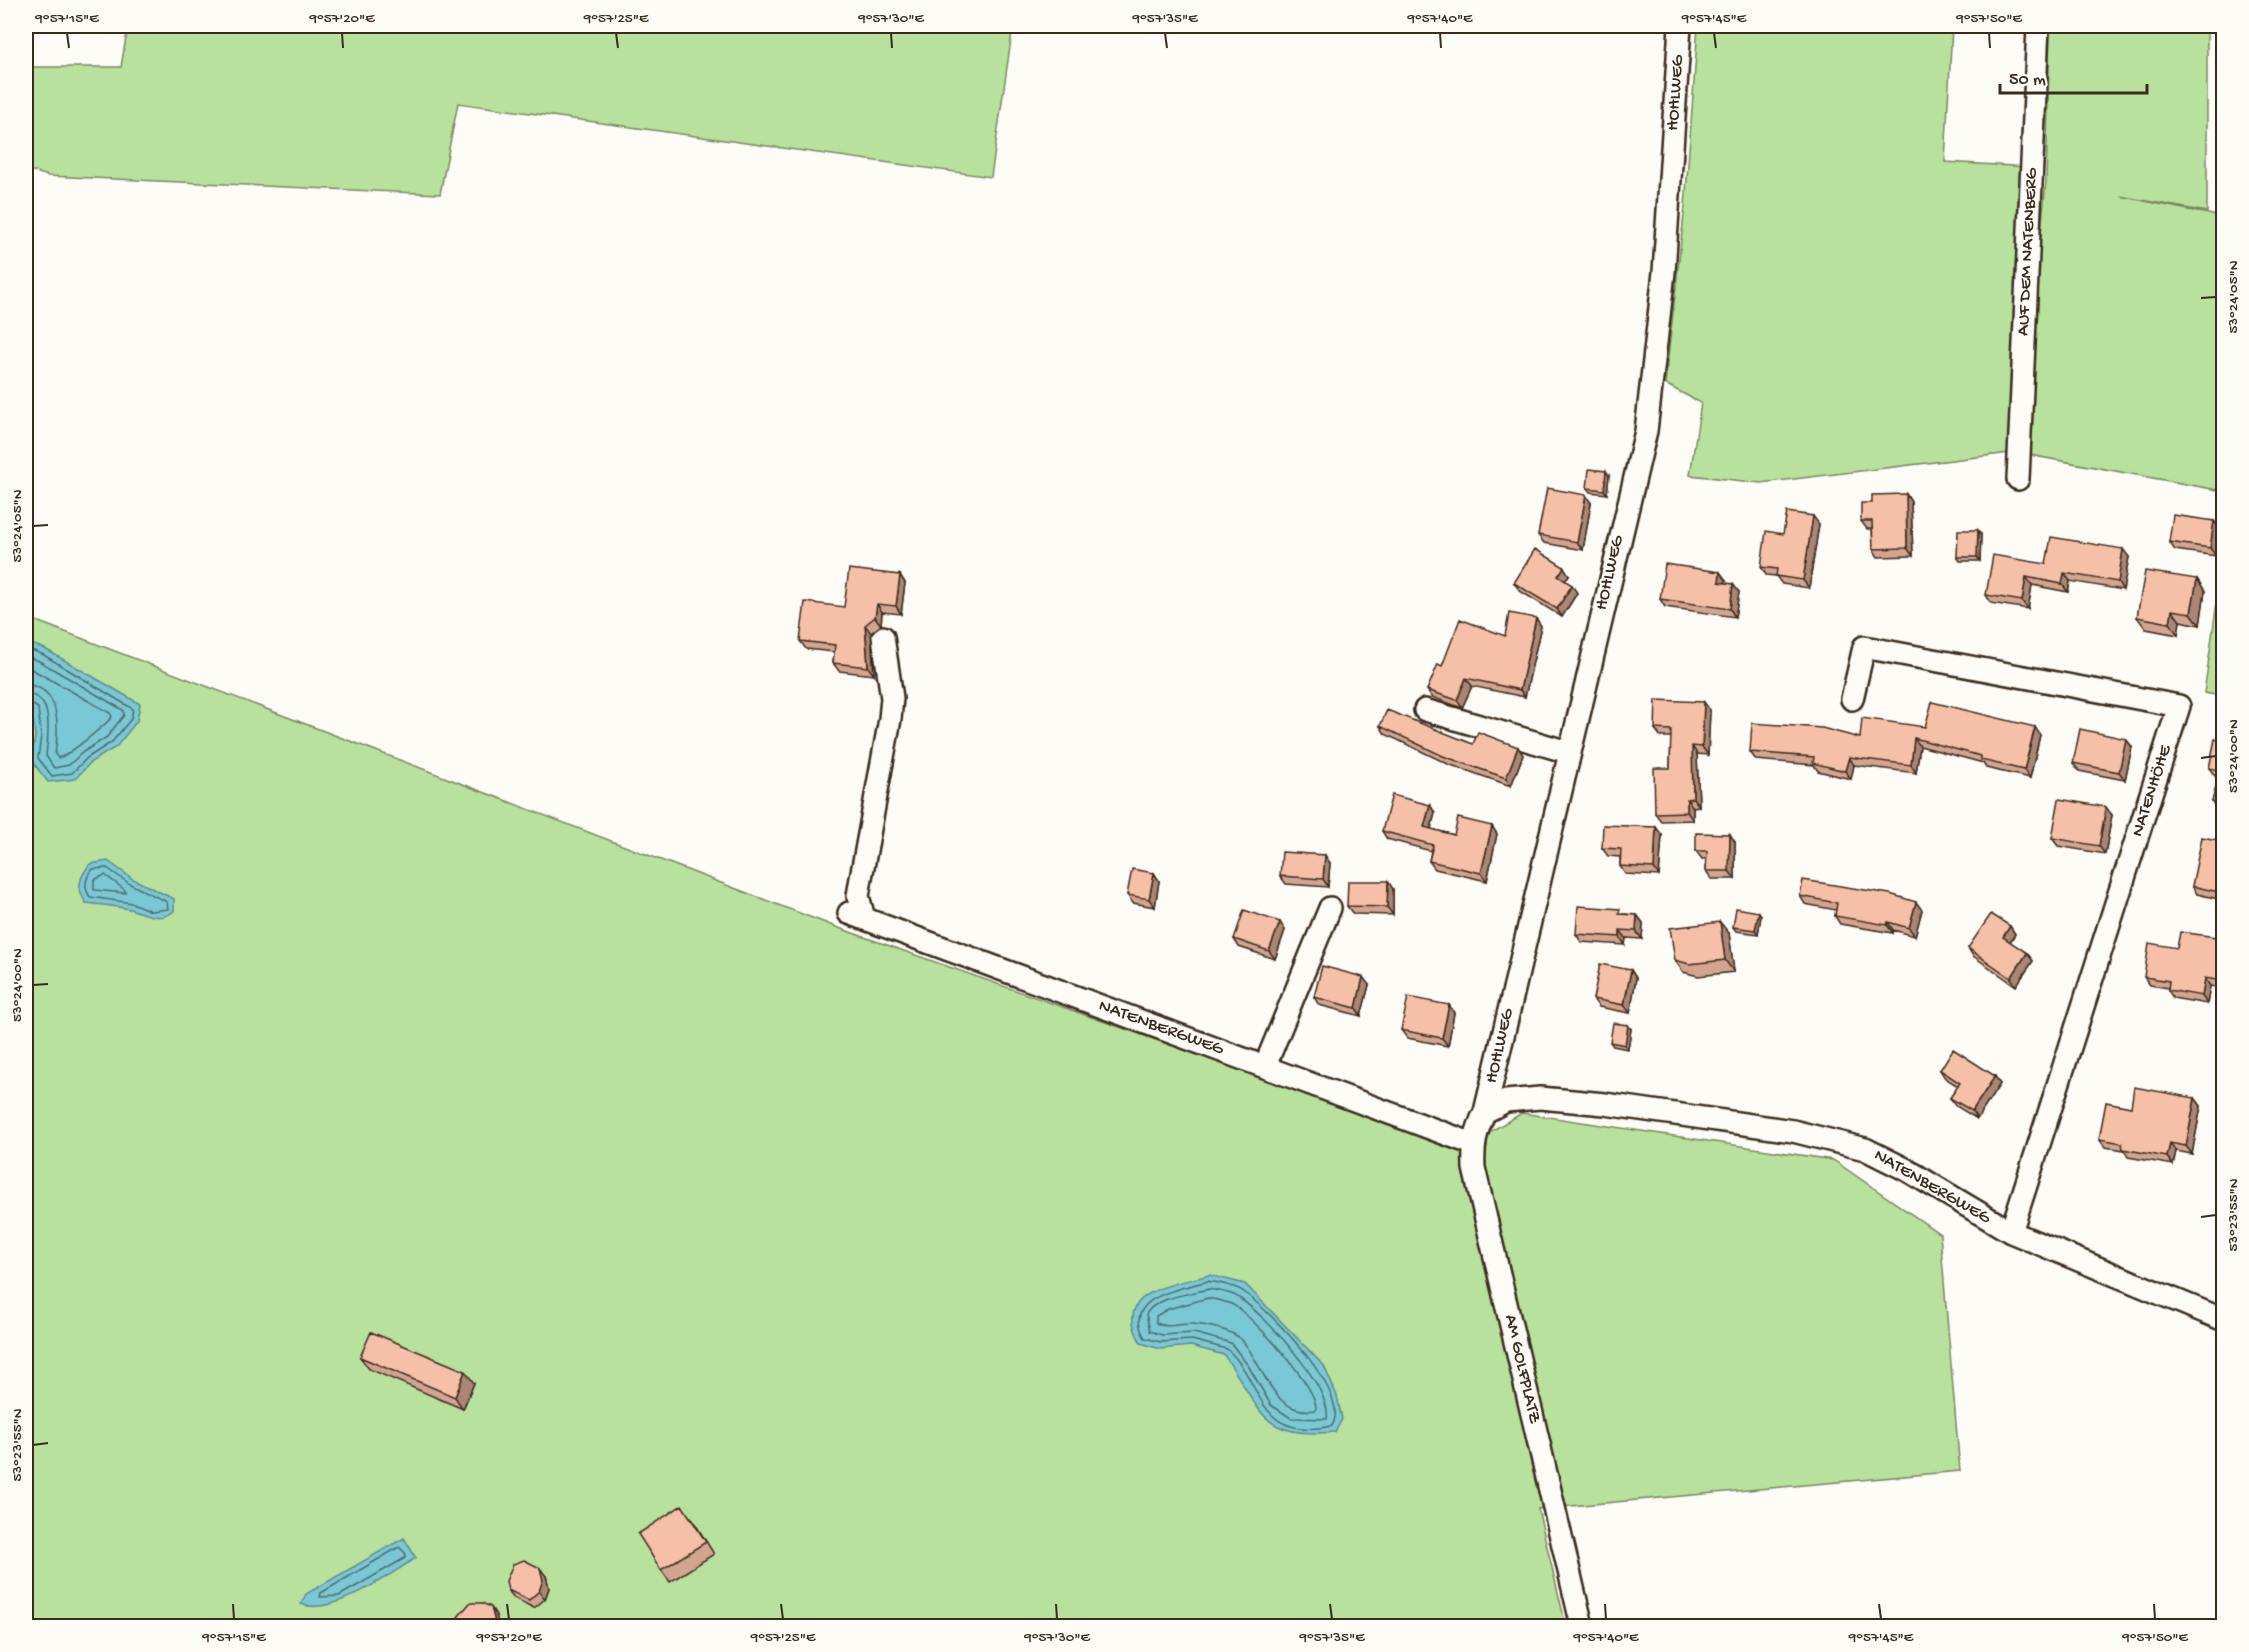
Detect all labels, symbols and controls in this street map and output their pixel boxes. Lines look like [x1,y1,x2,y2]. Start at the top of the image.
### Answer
text: 9°57'15"E [34,10,99,28]
text: 9°57'20"E [308,10,375,28]
text: 9°57'25"E [583,10,649,28]
text: 9°57'30"E [857,10,924,28]
text: 9°57'35"E [1131,10,1198,28]
text: 9°57'40"E [1407,10,1473,28]
text: 9°57'45"E [1681,10,1747,28]
text: 9°57'50"E [1955,10,2023,28]
street label: HOHLWEG [1663,54,1689,132]
scale bar [2000,57,2147,95]
text: 50 m [2009,70,2046,91]
street label: AUF DEM NATENBERG [2013,167,2043,336]
text: 53°24'05"N [2225,260,2243,334]
text: 53°24'05"N [9,489,27,563]
street label: HOHLWEG [1591,533,1629,612]
text: 53°24'00"N [2225,719,2243,793]
street label: NATENHÖHE [2127,742,2177,839]
text: 53°24'00"N [9,948,27,1022]
street label: NATENBERGWEG [1096,996,1227,1061]
street label: HOHLWEG [1481,1006,1519,1085]
street label: NATENBERGWEG [1870,1145,1995,1229]
text: 53°23'55"N [2225,1178,2243,1252]
street label: AM GOLFPLATZ [1499,1313,1545,1426]
text: 53°23'55"N [9,1408,27,1482]
text: 9°57'15"E [201,1629,266,1647]
text: 9°57'20"E [475,1629,542,1647]
text: 9°57'25"E [750,1629,816,1647]
text: 9°57'30"E [1023,1629,1090,1647]
text: 9°57'35"E [1298,1629,1365,1647]
text: 9°57'40"E [1573,1629,1639,1647]
text: 9°57'45"E [1848,1629,1914,1647]
text: 9°57'50"E [2121,1629,2189,1647]

